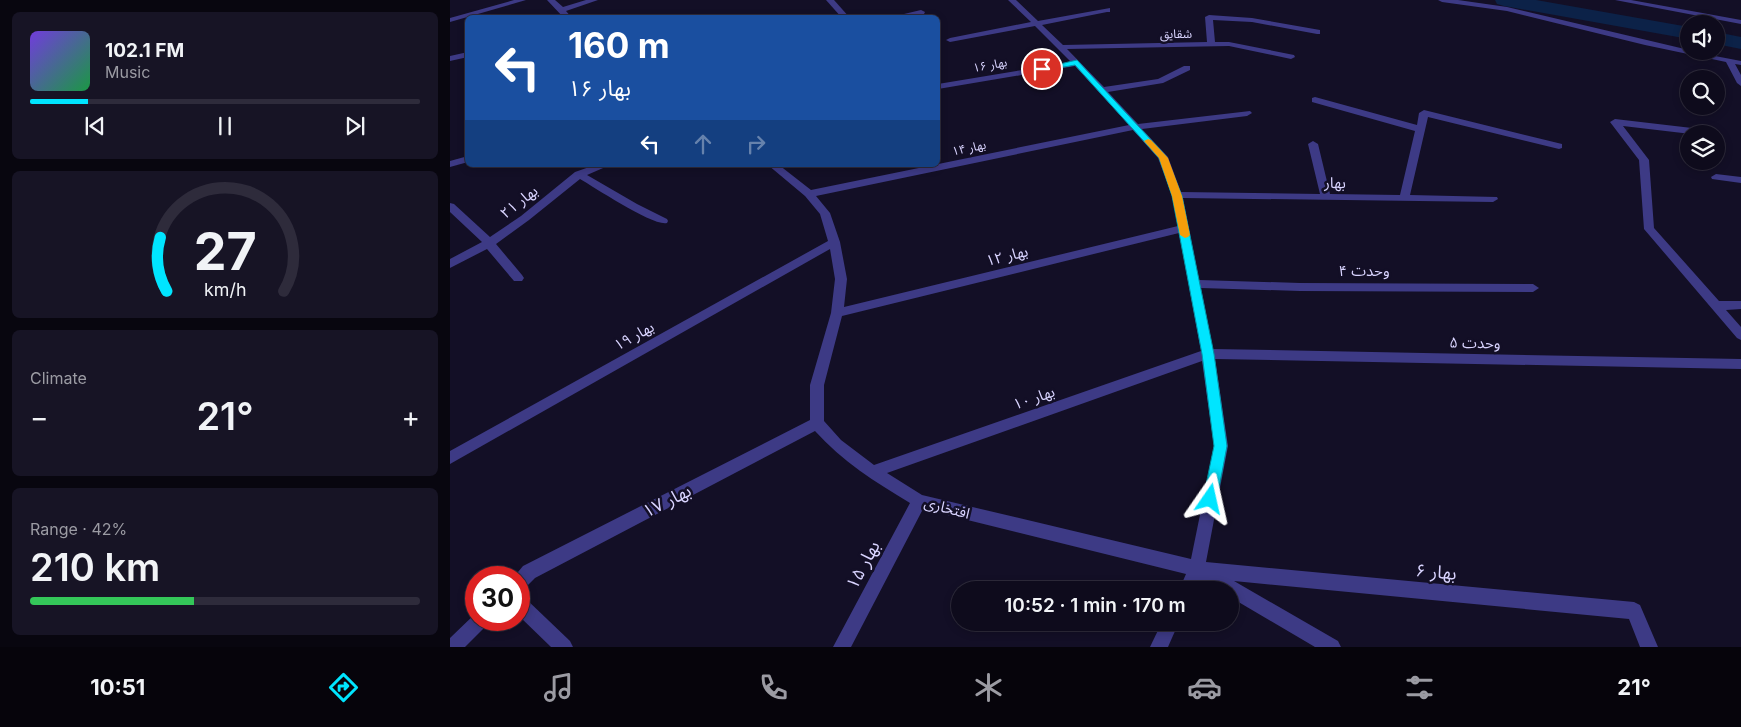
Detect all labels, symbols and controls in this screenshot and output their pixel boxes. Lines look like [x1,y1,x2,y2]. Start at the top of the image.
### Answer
map controls [1680,15,1725,170]
button: sound [1680,15,1725,60]
text: 160 m [568,24,670,66]
street label: شقایق [1160,26,1192,42]
icon: left [485,35,550,100]
text: 102.1 FM [105,39,184,62]
pin [1021,48,1063,90]
street label: بهار ۱۶ [972,54,1008,75]
icon: arrive [1028,55,1056,83]
text: Music [105,62,150,82]
button: search [1680,70,1725,115]
text: بهار ۱۶ [568,75,631,101]
icon: previous [81,112,109,140]
icon: pause [211,112,239,140]
icon: next [341,112,369,140]
button: layers [1680,125,1725,170]
icon: left [636,130,664,158]
icon: ahead [689,130,717,158]
icon: right [742,130,770,158]
street label: بهار ۱۴ [951,137,987,158]
street label: بهار [1323,173,1346,192]
street label: بهار ۲۱ [496,181,541,222]
text: 27 [194,220,257,283]
street label: بهار ۱۲ [984,241,1030,270]
street label: وحدت ۴ [1338,261,1390,280]
text: km/h [204,279,246,300]
street label: بهار ۱۹ [610,317,657,354]
street label: وحدت ۵ [1449,333,1501,352]
text: Climate [30,368,87,388]
street label: بهار ۱۰ [1010,382,1057,413]
text: 21° [196,393,254,439]
text: − [30,400,49,434]
text: + [401,400,420,434]
position arrow [1183,472,1235,524]
street label: بهار ۱۷ [639,480,695,522]
street label: افتخاری [922,492,972,523]
text: Range · 42% [30,519,127,539]
street label: بهار ۱۵ [841,537,885,593]
text: 210 km [30,544,160,590]
street label: بهار ۶ [1415,559,1457,585]
speed limit sign: 30 [465,566,530,631]
text: 10:52 · 1 min · 170 m [1004,594,1186,617]
icon: directions [326,670,361,705]
icon: music [541,670,576,705]
icon: phone [756,670,791,705]
icon: climate [971,670,1006,705]
icon: car [1187,670,1222,705]
icon: filters [1402,670,1437,705]
text: 10:51 [90,674,145,700]
text: 21° [1617,674,1651,700]

